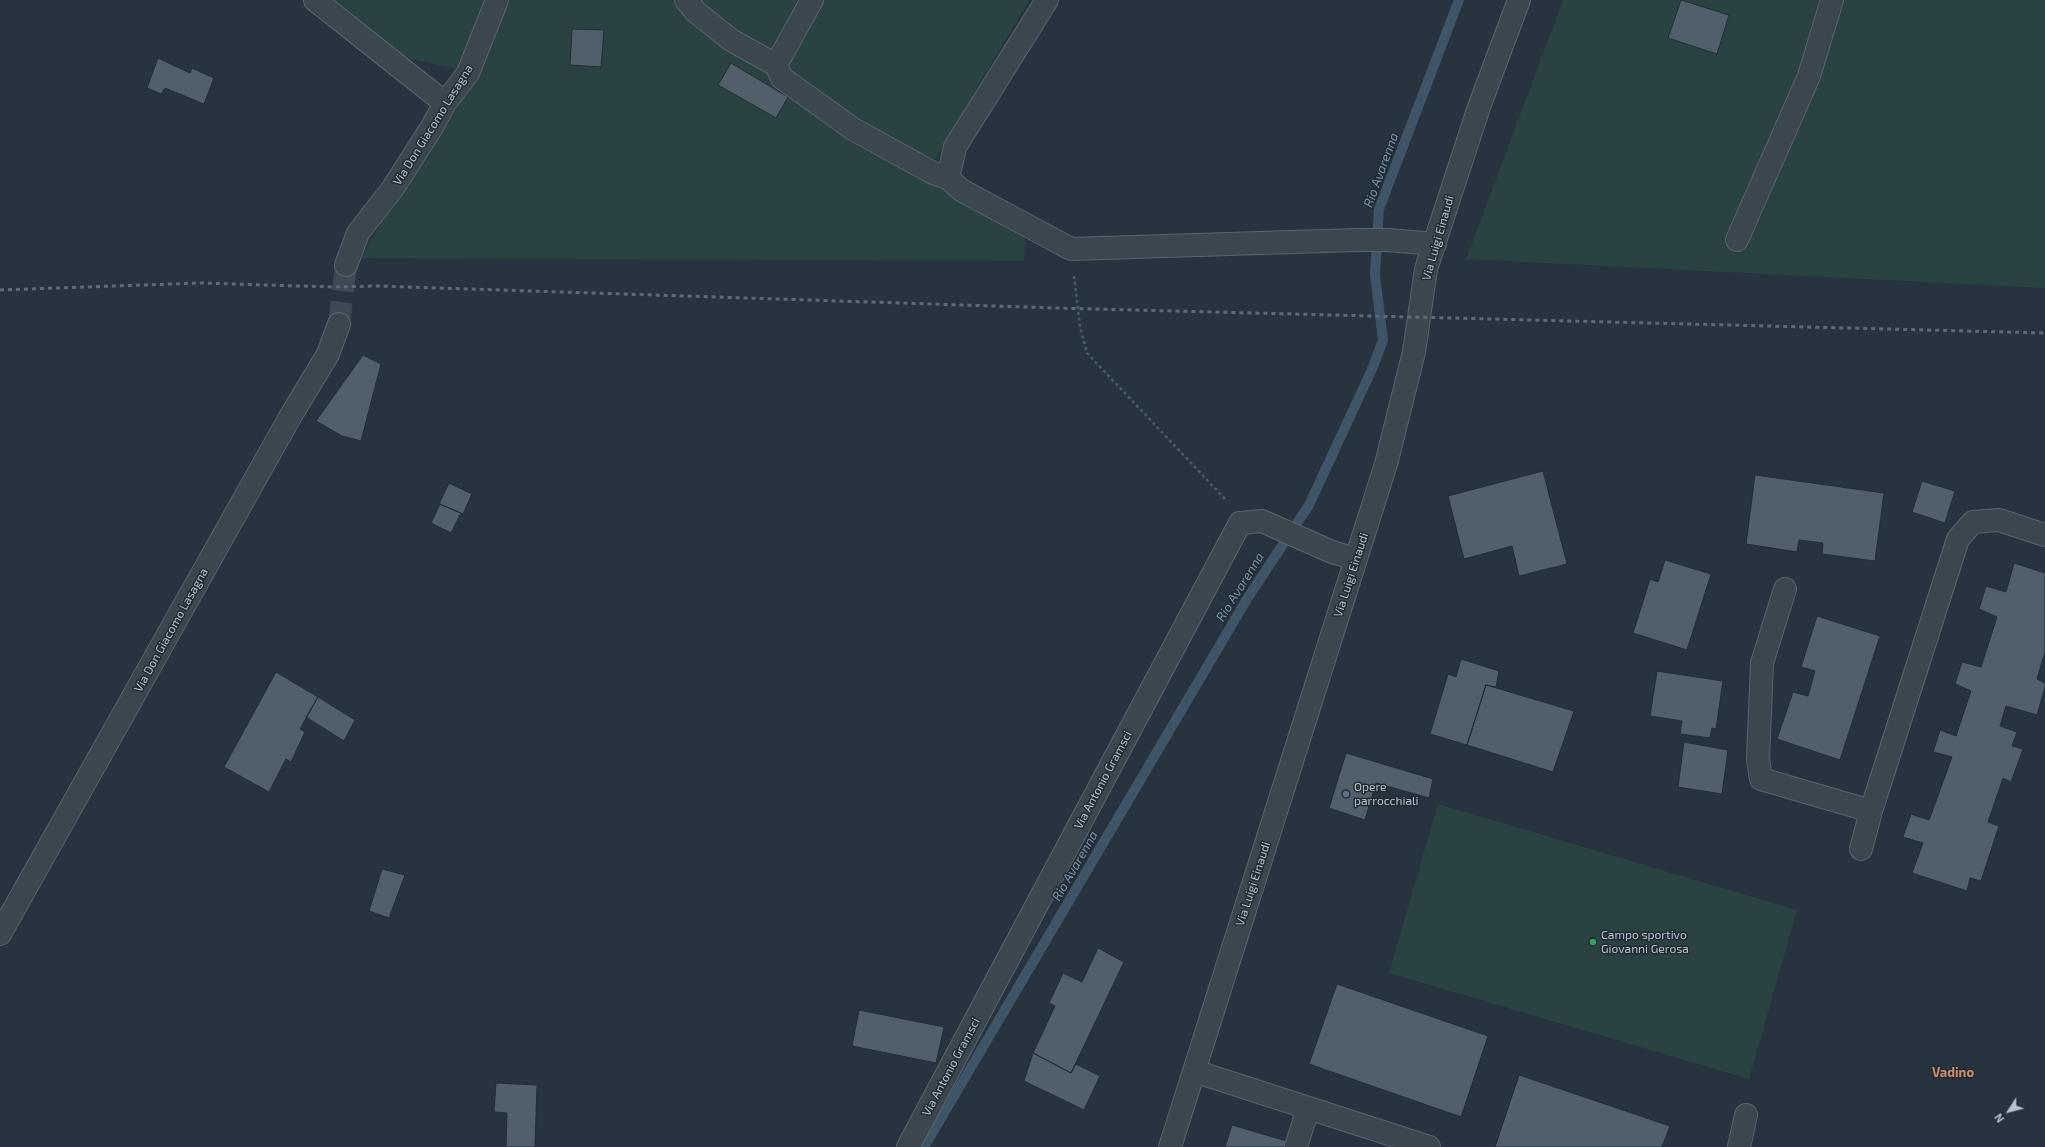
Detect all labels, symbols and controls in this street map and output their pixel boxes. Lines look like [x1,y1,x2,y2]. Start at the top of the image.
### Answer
street label: Via Don Giacomo Lasagna [390,62,476,188]
water label: Rio Avarenna [1360,131,1402,209]
street label: Via Luigi Einaudi [1419,194,1457,282]
street label: Via Luigi Einaudi [1331,531,1371,619]
water label: Rio Avarenna [1213,550,1267,624]
street label: Via Don Giacomo Lasagna [131,566,211,694]
street label: Via Antonio Gramsci [1071,728,1135,832]
place label: Opere parrocchiali [1354,780,1419,808]
marker: Opere parrocchiali [1341,789,1351,799]
water label: Rio Avarenna [1049,828,1101,904]
street label: Via Luigi Einaudi [1233,840,1273,928]
place label: Campo sportivo Giovanni Gerosa [1601,928,1689,956]
marker: Campo sportivo Giovanni Gerosa [1588,937,1598,947]
street label: Via Antonio Gramsci [919,1015,983,1119]
district label: Vadino [1932,1065,1974,1081]
north arrow [1989,1091,2029,1131]
text: N [1991,1111,2006,1125]

